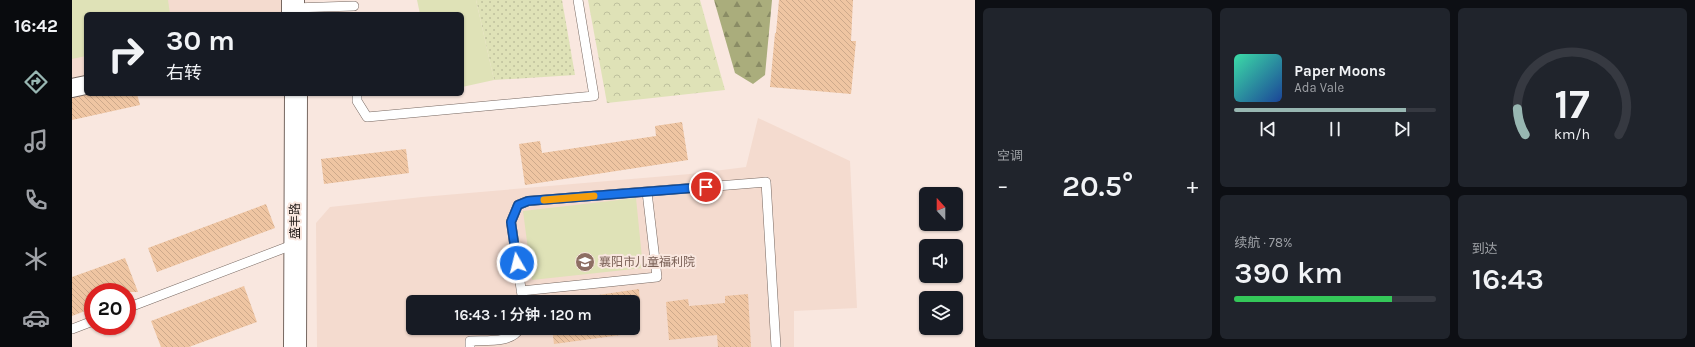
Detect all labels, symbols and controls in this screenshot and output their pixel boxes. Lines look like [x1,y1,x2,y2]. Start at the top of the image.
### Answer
text: 16:42 [14,15,58,37]
text: 30 m [166,24,235,57]
icon: right [100,28,152,80]
text: 右转 [166,62,202,84]
text: Paper Moons [1294,62,1386,80]
icon: directions [22,68,50,96]
text: Ada Vale [1294,80,1344,95]
text: 17 [1555,80,1590,128]
icon: previous [1257,118,1279,140]
icon: pause [1324,118,1346,140]
icon: next [1391,118,1413,140]
text: km/h [1554,126,1590,143]
icon: music [22,127,50,155]
text: 空调 [997,148,1023,163]
text: 20.5° [1062,168,1133,204]
pin [689,170,723,204]
text: − [997,173,1009,199]
text: + [1187,173,1198,199]
icon: arrive [695,176,717,198]
icon: phone [22,186,50,214]
north arrow [919,187,963,231]
map controls [919,187,963,335]
street label: 盛丰路 [288,203,302,239]
text: 续航 · 78% [1234,235,1292,250]
button: sound [919,239,963,283]
text: 到达 [1472,241,1498,256]
position arrow [496,242,538,284]
icon: climate [22,245,50,273]
school or university icon: 襄阳市儿童福利院 [574,251,596,273]
place label: 襄阳市儿童福利院 [599,255,695,269]
text: 390 km [1234,255,1343,291]
text: 16:43 [1472,261,1544,297]
speed limit sign: 20 [84,283,136,335]
button: layers [919,291,963,335]
icon: car [22,304,50,332]
text: 16:43 · 1 分钟 · 120 m [454,306,592,324]

